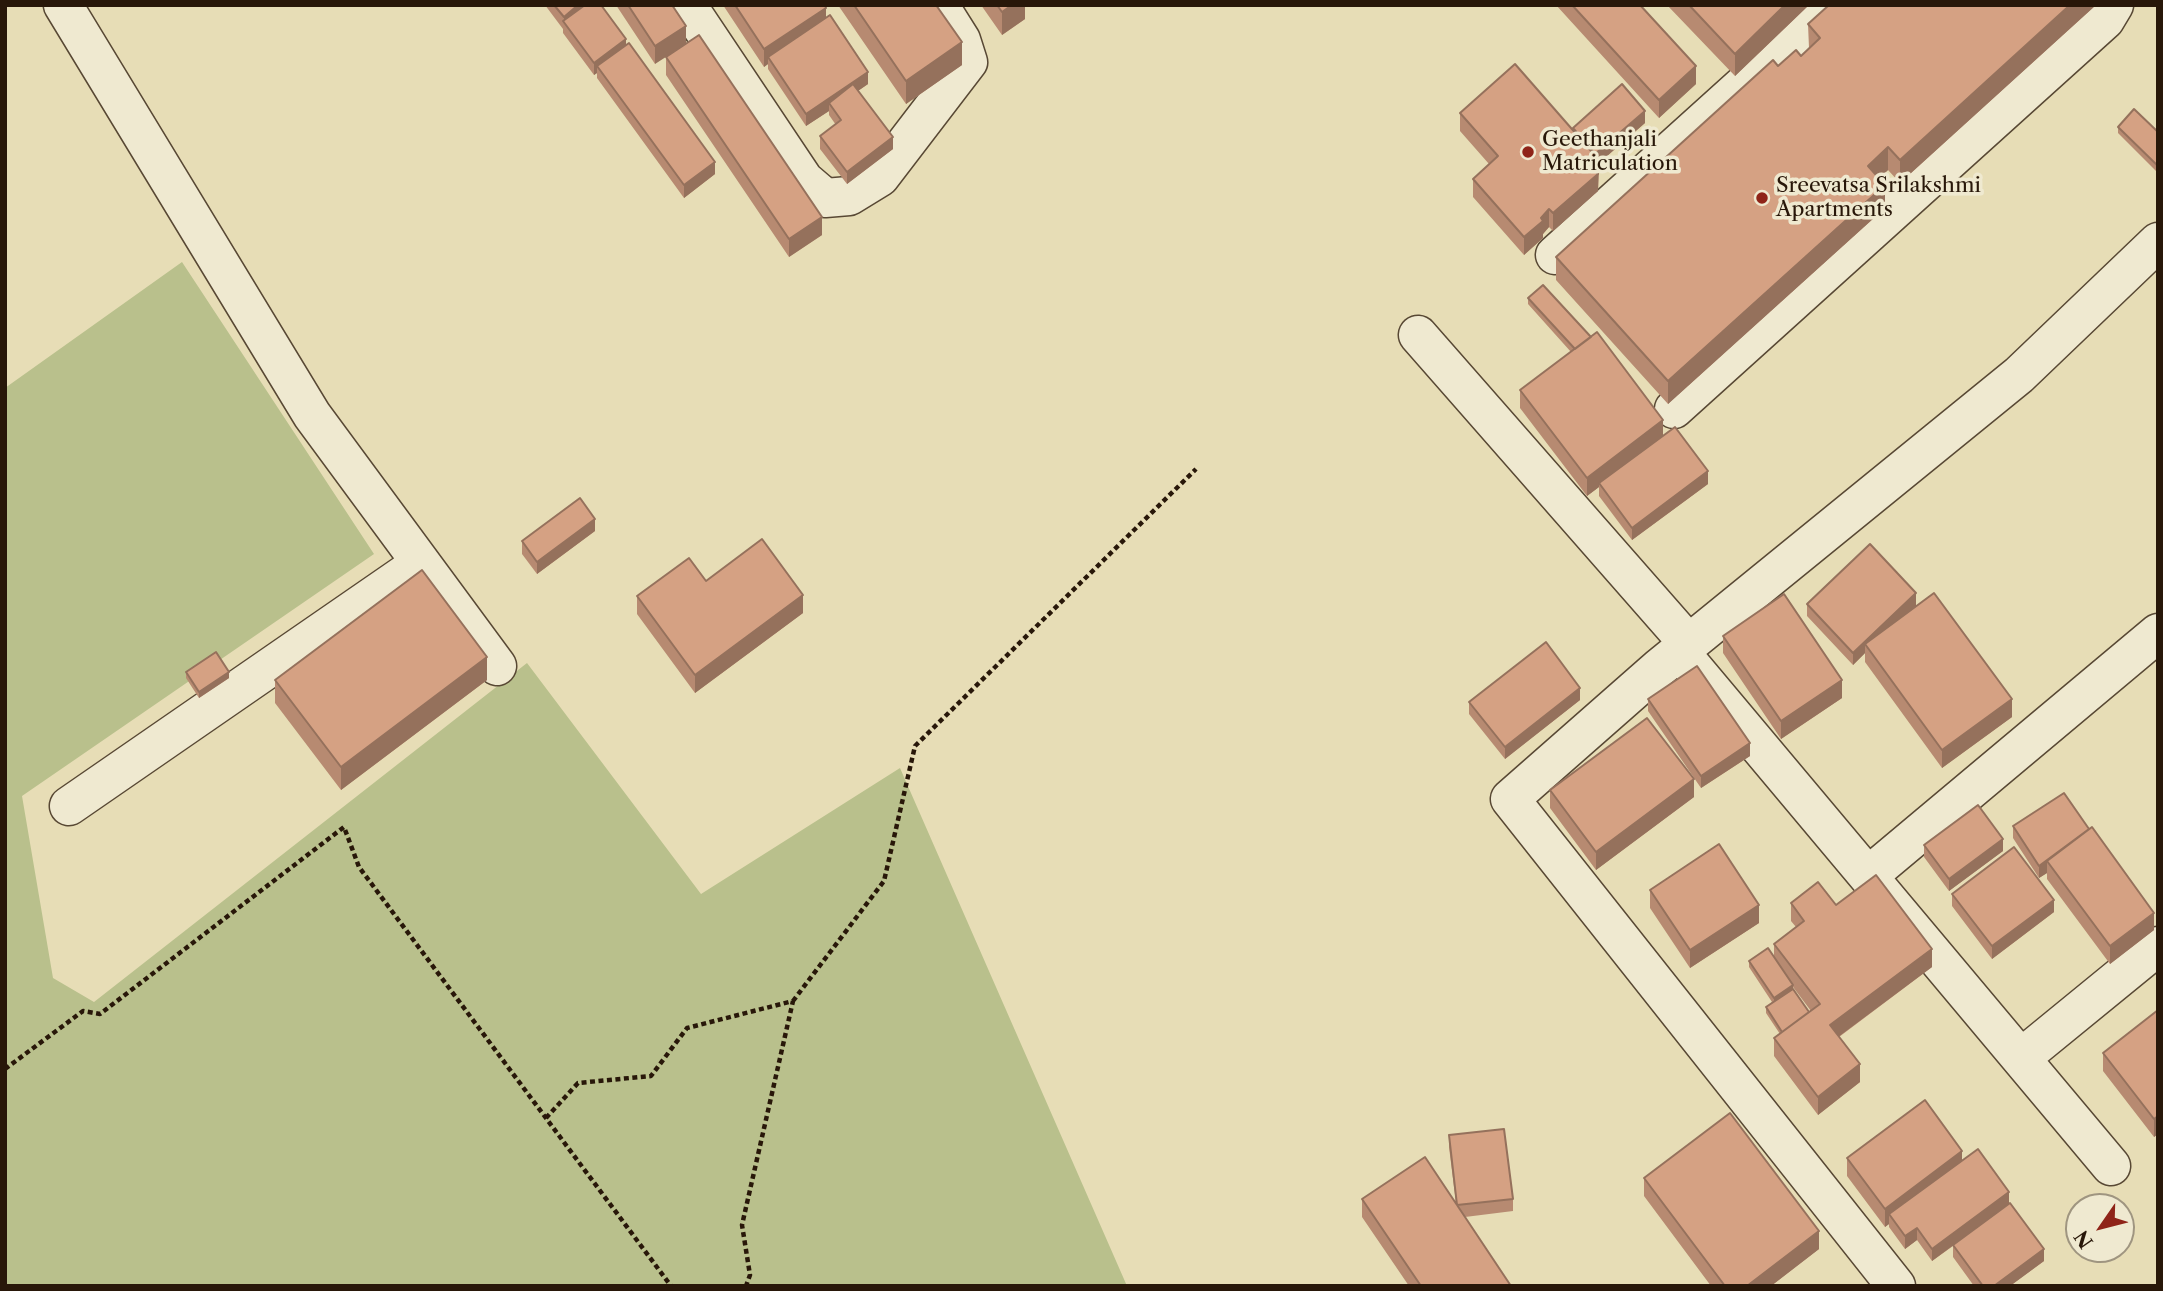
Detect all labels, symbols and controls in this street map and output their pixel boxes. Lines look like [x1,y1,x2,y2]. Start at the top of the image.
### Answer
place label: Geethanjali Matriculation [1542,127,1678,177]
marker: Geethanjali Matriculation [1520,144,1536,160]
place label: Sreevatsa Srilakshmi Apartments [1776,173,1981,223]
marker: Sreevatsa Srilakshmi Apartments [1754,190,1770,206]
north arrow [2065,1193,2135,1263]
text: N [2070,1226,2098,1253]

